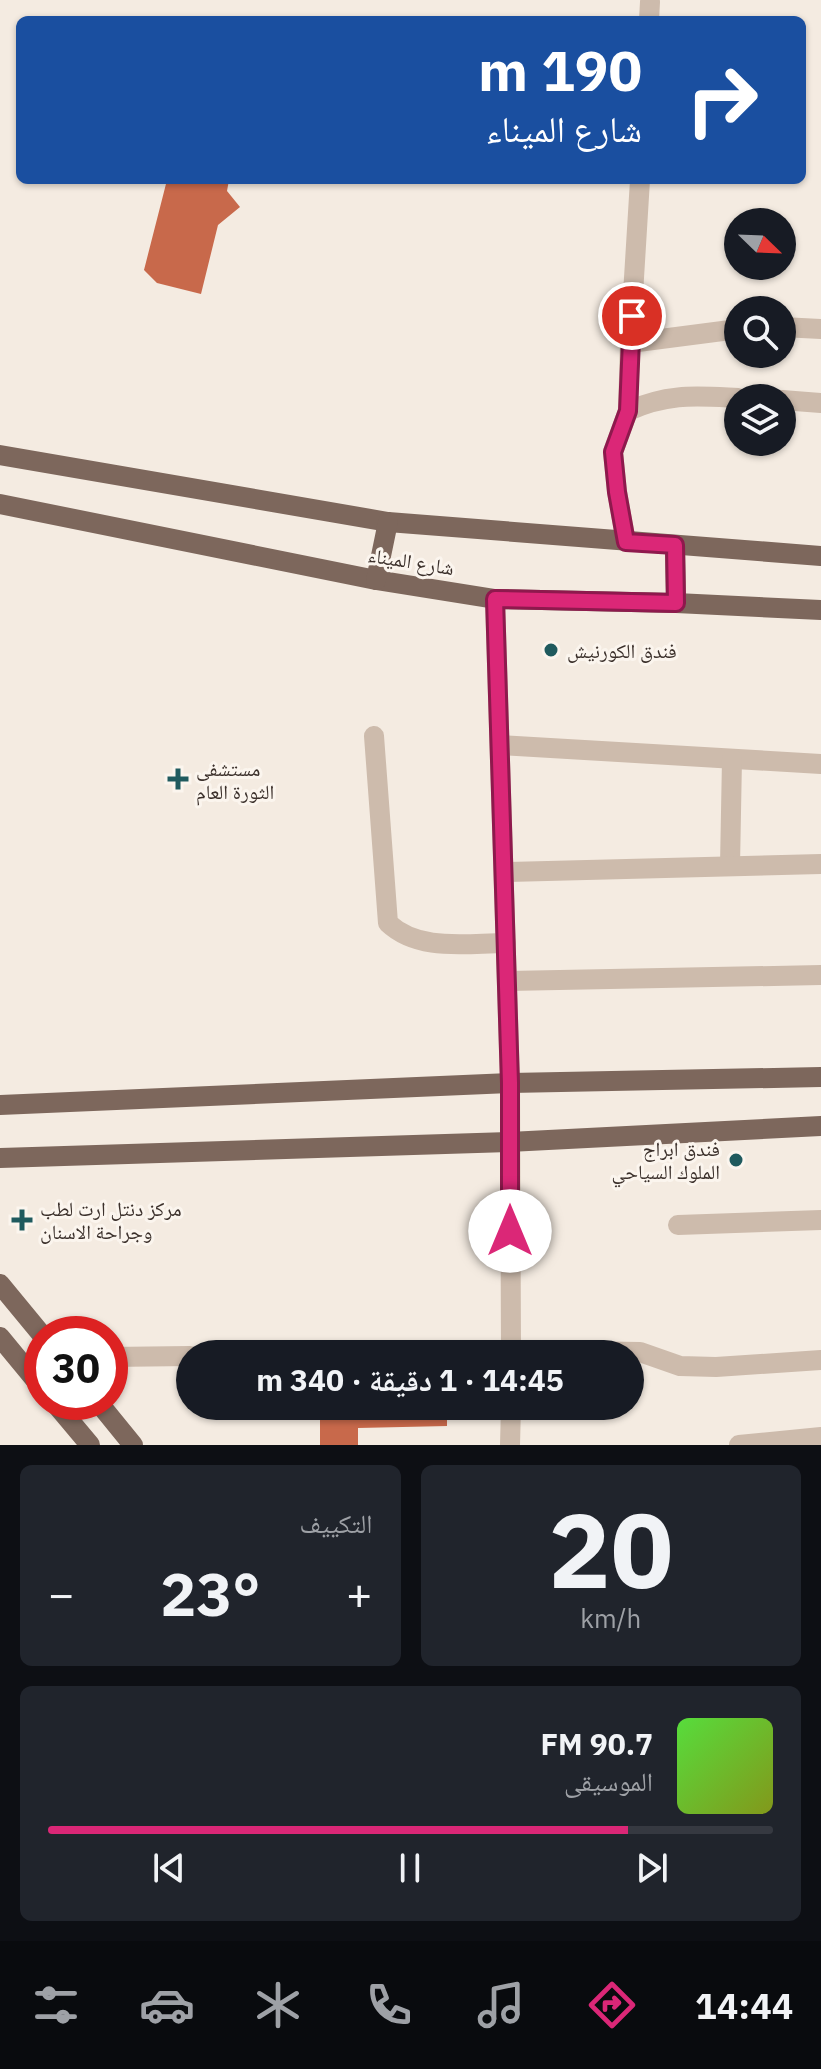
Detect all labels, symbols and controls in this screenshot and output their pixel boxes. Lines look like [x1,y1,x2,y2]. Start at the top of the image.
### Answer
text: 190 m [478,34,642,106]
icon: right [670,48,774,152]
text: شارع الميناء [486,105,642,152]
north arrow [724,208,796,280]
map controls [724,208,796,456]
pin [598,282,666,350]
icon: arrive [610,294,654,338]
button: search [724,296,796,368]
button: layers [724,384,796,456]
street label: شارع الميناء [366,541,456,581]
place label: فندق الكورنيش [567,637,677,664]
marker: فندق الكورنيش [542,641,560,659]
place label: مستشفى الثورة العام [196,755,274,806]
marker: مستشفى الثورة العام [167,768,189,790]
place label: فندق ابراج الملوك السياحي [612,1135,720,1188]
marker: فندق ابراج الملوك السياحي [727,1151,745,1169]
position arrow [468,1189,552,1273]
place label: مركز دنتل ارت لطب وجراحة الاسنان [40,1195,182,1245]
marker: مركز دنتل ارت لطب وجراحة الاسنان [11,1209,33,1231]
speed limit sign: 30 [24,1316,128,1420]
text: 14:45 · 1 دقيقة · 340 m [256,1360,564,1399]
text: 20 [548,1481,673,1617]
text: التكييف [300,1506,373,1540]
text: 23° [160,1554,260,1633]
text: − [48,1565,74,1622]
text: + [346,1565,372,1622]
text: km/h [580,1601,641,1635]
text: 90.7 FM [540,1724,653,1763]
text: الموسيقى [564,1764,653,1798]
icon: previous [147,1846,191,1890]
icon: pause [388,1846,432,1890]
icon: next [630,1846,674,1890]
icon: filters [28,1977,84,2033]
icon: car [139,1977,195,2033]
icon: climate [250,1977,306,2033]
icon: phone [361,1977,417,2033]
icon: music [473,1977,529,2033]
icon: directions [584,1977,640,2033]
text: 14:44 [695,1982,793,2029]

